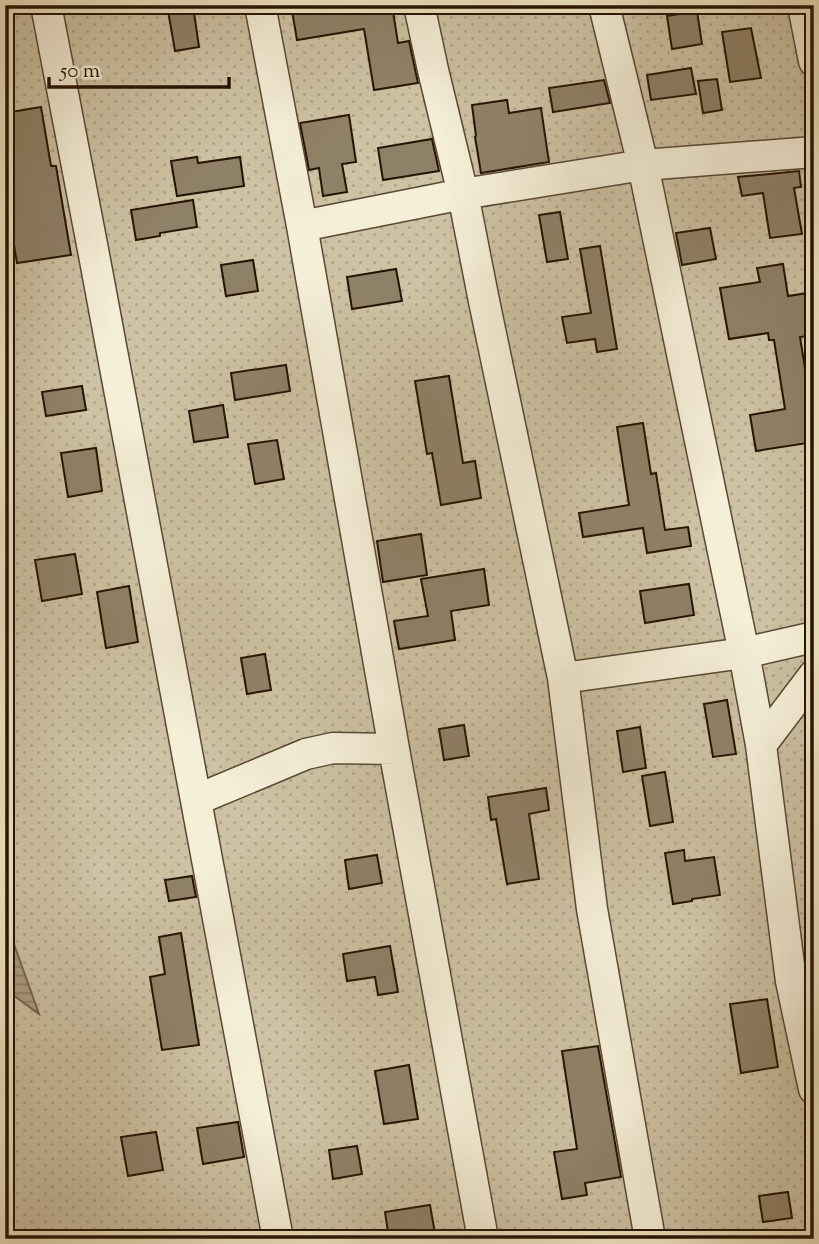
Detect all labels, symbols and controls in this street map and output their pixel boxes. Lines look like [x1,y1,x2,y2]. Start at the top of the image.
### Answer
scale bar [49,46,229,90]
text: 50 m [59,57,100,87]

